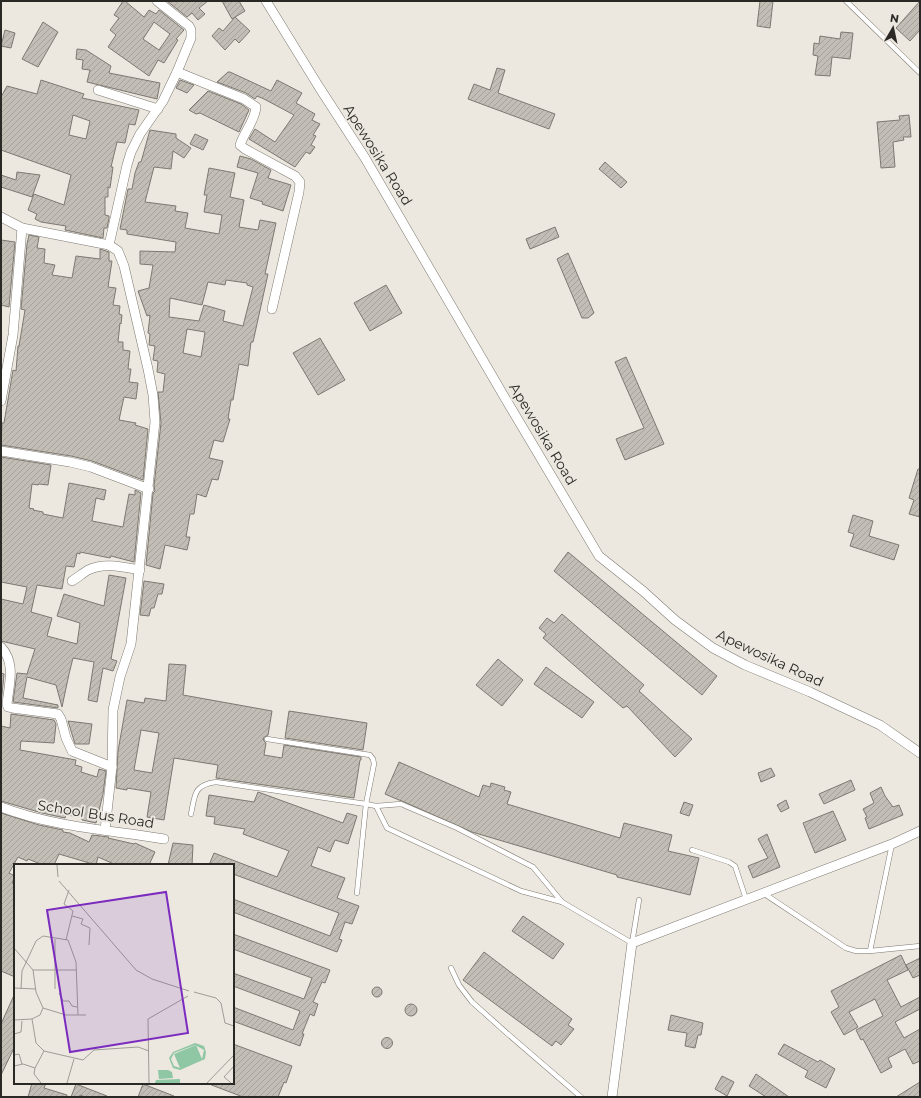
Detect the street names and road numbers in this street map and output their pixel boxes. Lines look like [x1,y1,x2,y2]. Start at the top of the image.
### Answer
street label: Apewosika Road [340,101,416,209]
street label: Apewosika Road [505,380,581,488]
street label: Apewosika Road [714,625,826,691]
street label: School Bus Road [36,796,156,832]

